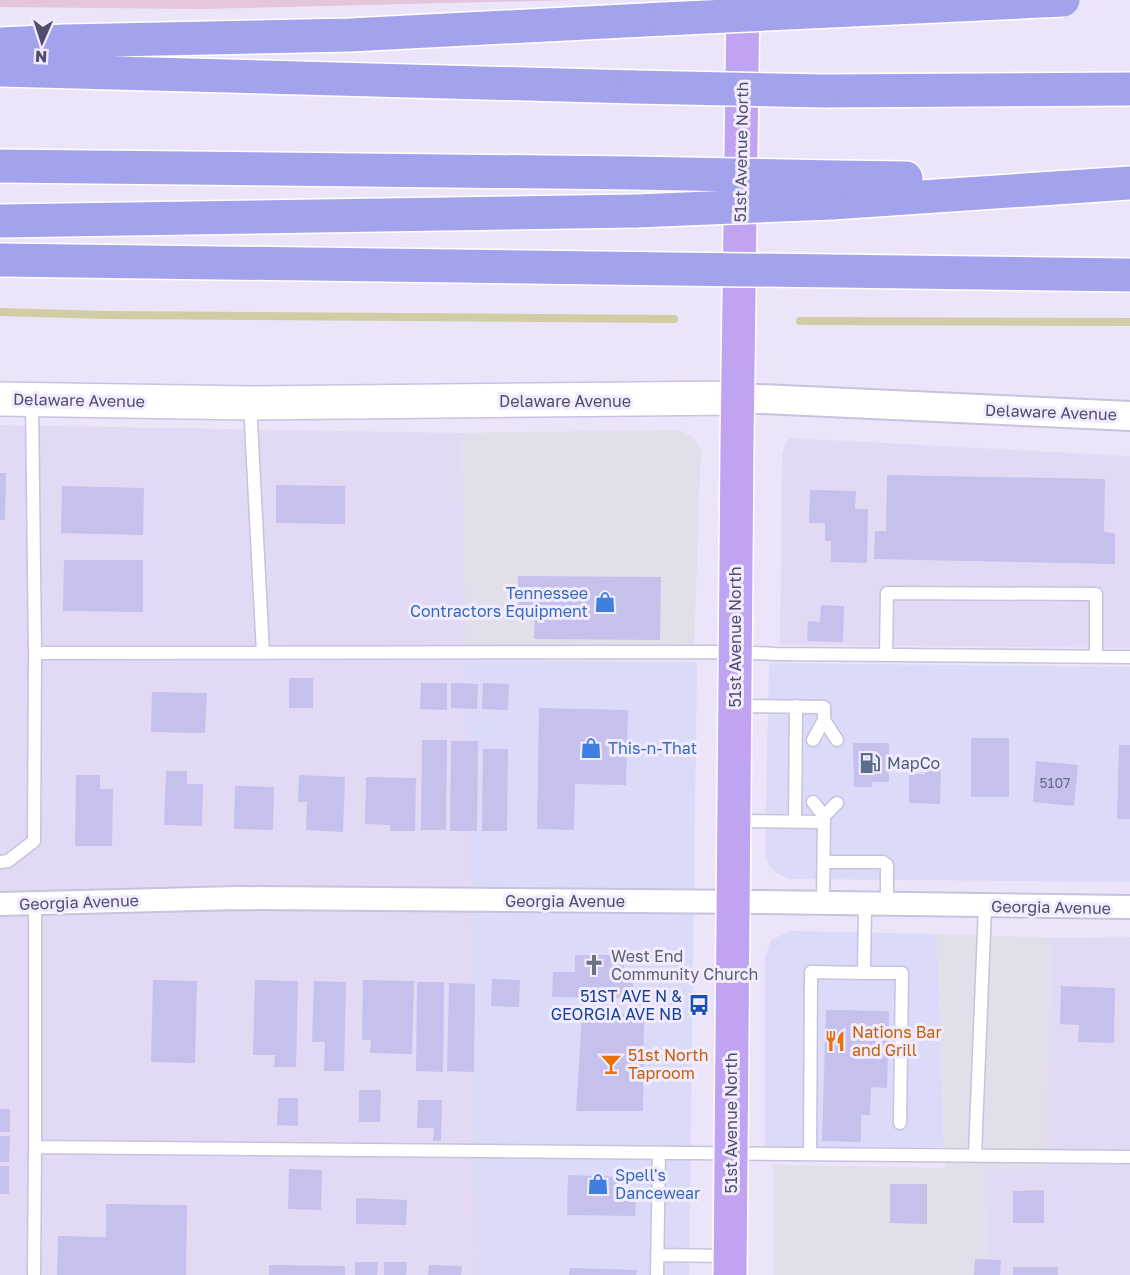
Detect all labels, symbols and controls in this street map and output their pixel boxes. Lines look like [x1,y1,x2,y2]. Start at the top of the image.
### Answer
north arrow [12,12,72,72]
text: N [35,47,48,67]
street label: 51st Avenue North [730,81,752,223]
street label: Delaware Avenue [13,389,145,411]
street label: Delaware Avenue [499,391,631,411]
street label: Delaware Avenue [985,400,1117,424]
street label: 51st Avenue North [725,567,745,707]
place label: Tennessee Contractors Equipment [410,583,588,621]
shop icon: Tennessee Contractors Equipment [593,590,617,614]
shop icon: This-n-That [579,736,603,760]
place label: This-n-That [608,738,697,758]
fuel station icon: MapCo [858,751,882,775]
place label: MapCo [887,753,940,773]
house number: 5107 [1039,774,1071,791]
street label: Georgia Avenue [19,890,139,914]
street label: Georgia Avenue [505,891,625,911]
street label: Georgia Avenue [991,896,1111,918]
place label: West End Community Church [611,946,758,984]
church icon: West End Community Church [582,953,606,977]
place label: 51ST AVE N & GEORGIA AVE NB [551,986,682,1024]
bus stop icon: 51ST AVE N & GEORGIA AVE NB [687,993,711,1017]
place label: Nations Bar and Grill [852,1022,942,1060]
restaurant icon: Nations Bar and Grill [823,1029,847,1053]
place label: 51st North Taproom [628,1045,708,1083]
bar icon: 51st North Taproom [599,1052,623,1076]
street label: 51st Avenue North [721,1053,741,1193]
place label: Spell's Dancewear [615,1165,700,1203]
shop icon: Spell's Dancewear [586,1172,610,1196]

